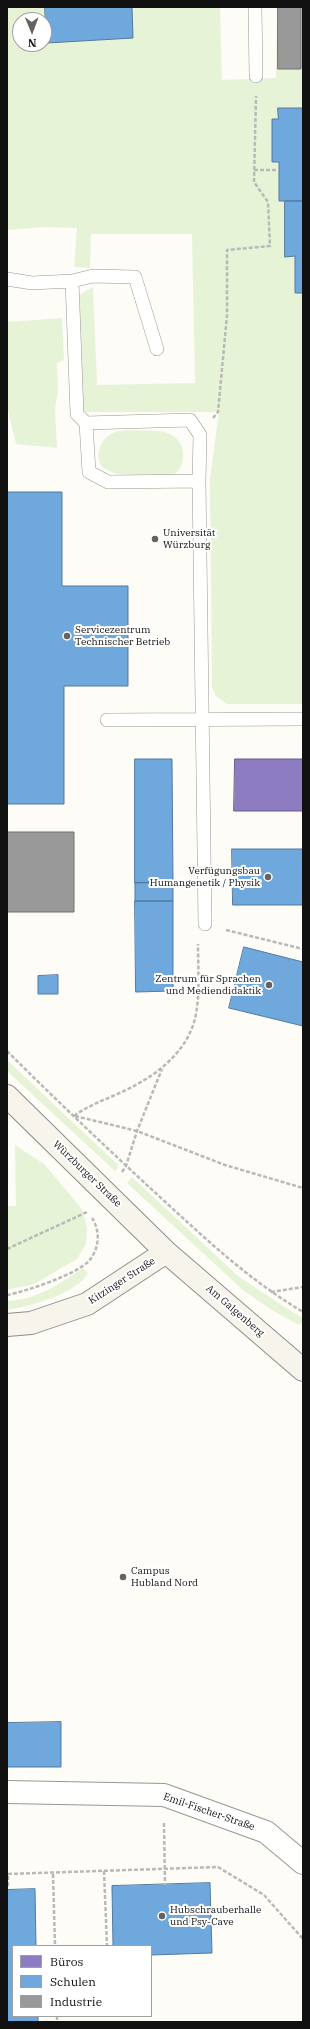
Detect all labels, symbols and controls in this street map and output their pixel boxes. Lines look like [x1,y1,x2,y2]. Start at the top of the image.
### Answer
north arrow [12,12,52,52]
text: N [28,36,37,50]
place label: Universität Würzburg [163,527,215,550]
marker: Universität Würzburg [150,534,160,544]
place label: Servicezentrum Technischer Betrieb [75,624,170,648]
marker: Servicezentrum Technischer Betrieb [62,631,72,641]
place label: Verfügungsbau Humangenetik / Physik [150,865,260,888]
marker: Verfügungsbau Humangenetik / Physik [263,872,273,882]
place label: Zentrum für Sprachen und Mediendidaktik [155,973,261,996]
marker: Zentrum für Sprachen und Mediendidaktik [264,980,274,990]
street label: Würzburger Straße [50,1138,124,1210]
street label: Kitzinger Straße [86,1255,158,1307]
street label: Am Galgenberg [204,1283,266,1339]
place label: Campus Hubland Nord [131,1565,198,1588]
marker: Campus Hubland Nord [118,1572,128,1582]
street label: Emil-Fischer-Straße [162,1791,256,1833]
place label: Hubschrauberhalle und Psy-Cave [170,1904,261,1928]
marker: Hubschrauberhalle und Psy-Cave [157,1911,167,1921]
legend [12,1945,152,2017]
text: Büros [50,1954,83,1969]
text: Schulen [50,1974,96,1989]
text: Industrie [50,1994,102,2009]

